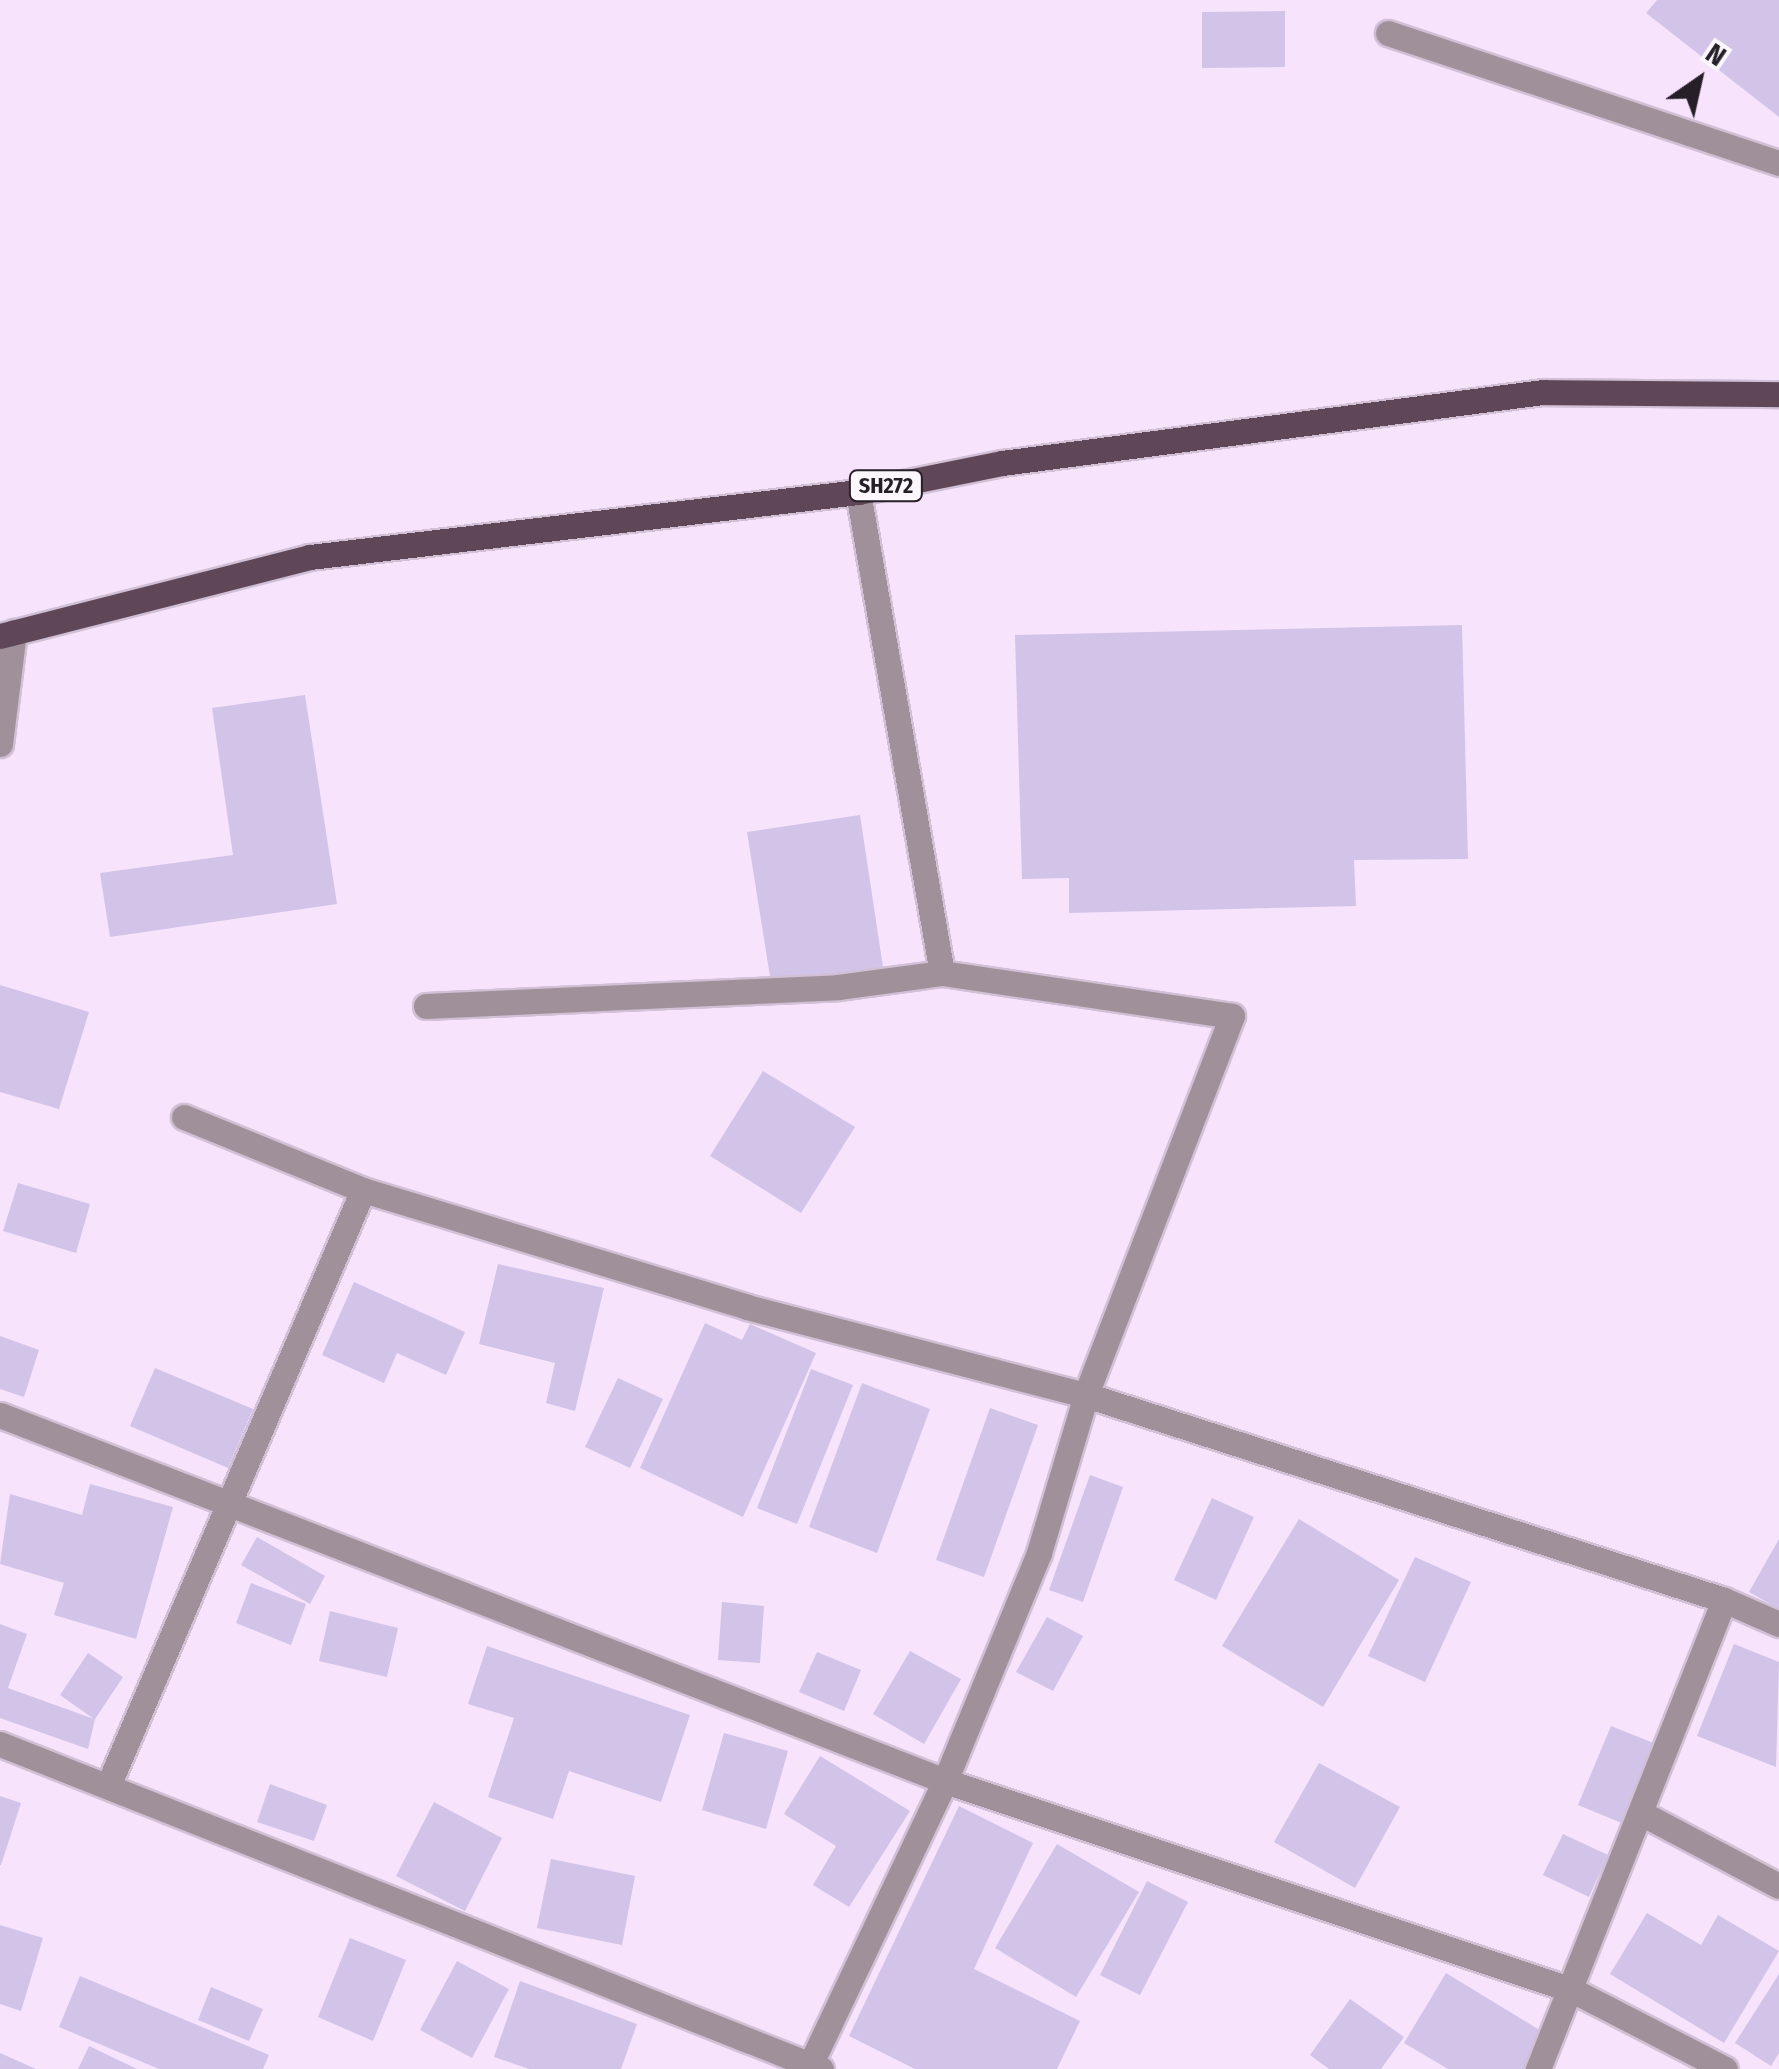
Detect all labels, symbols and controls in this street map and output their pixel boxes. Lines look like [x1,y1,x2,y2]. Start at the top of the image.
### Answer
north arrow [1649,30,1749,130]
text: N [1700,36,1732,73]
road number: SH272 [848,469,924,503]

